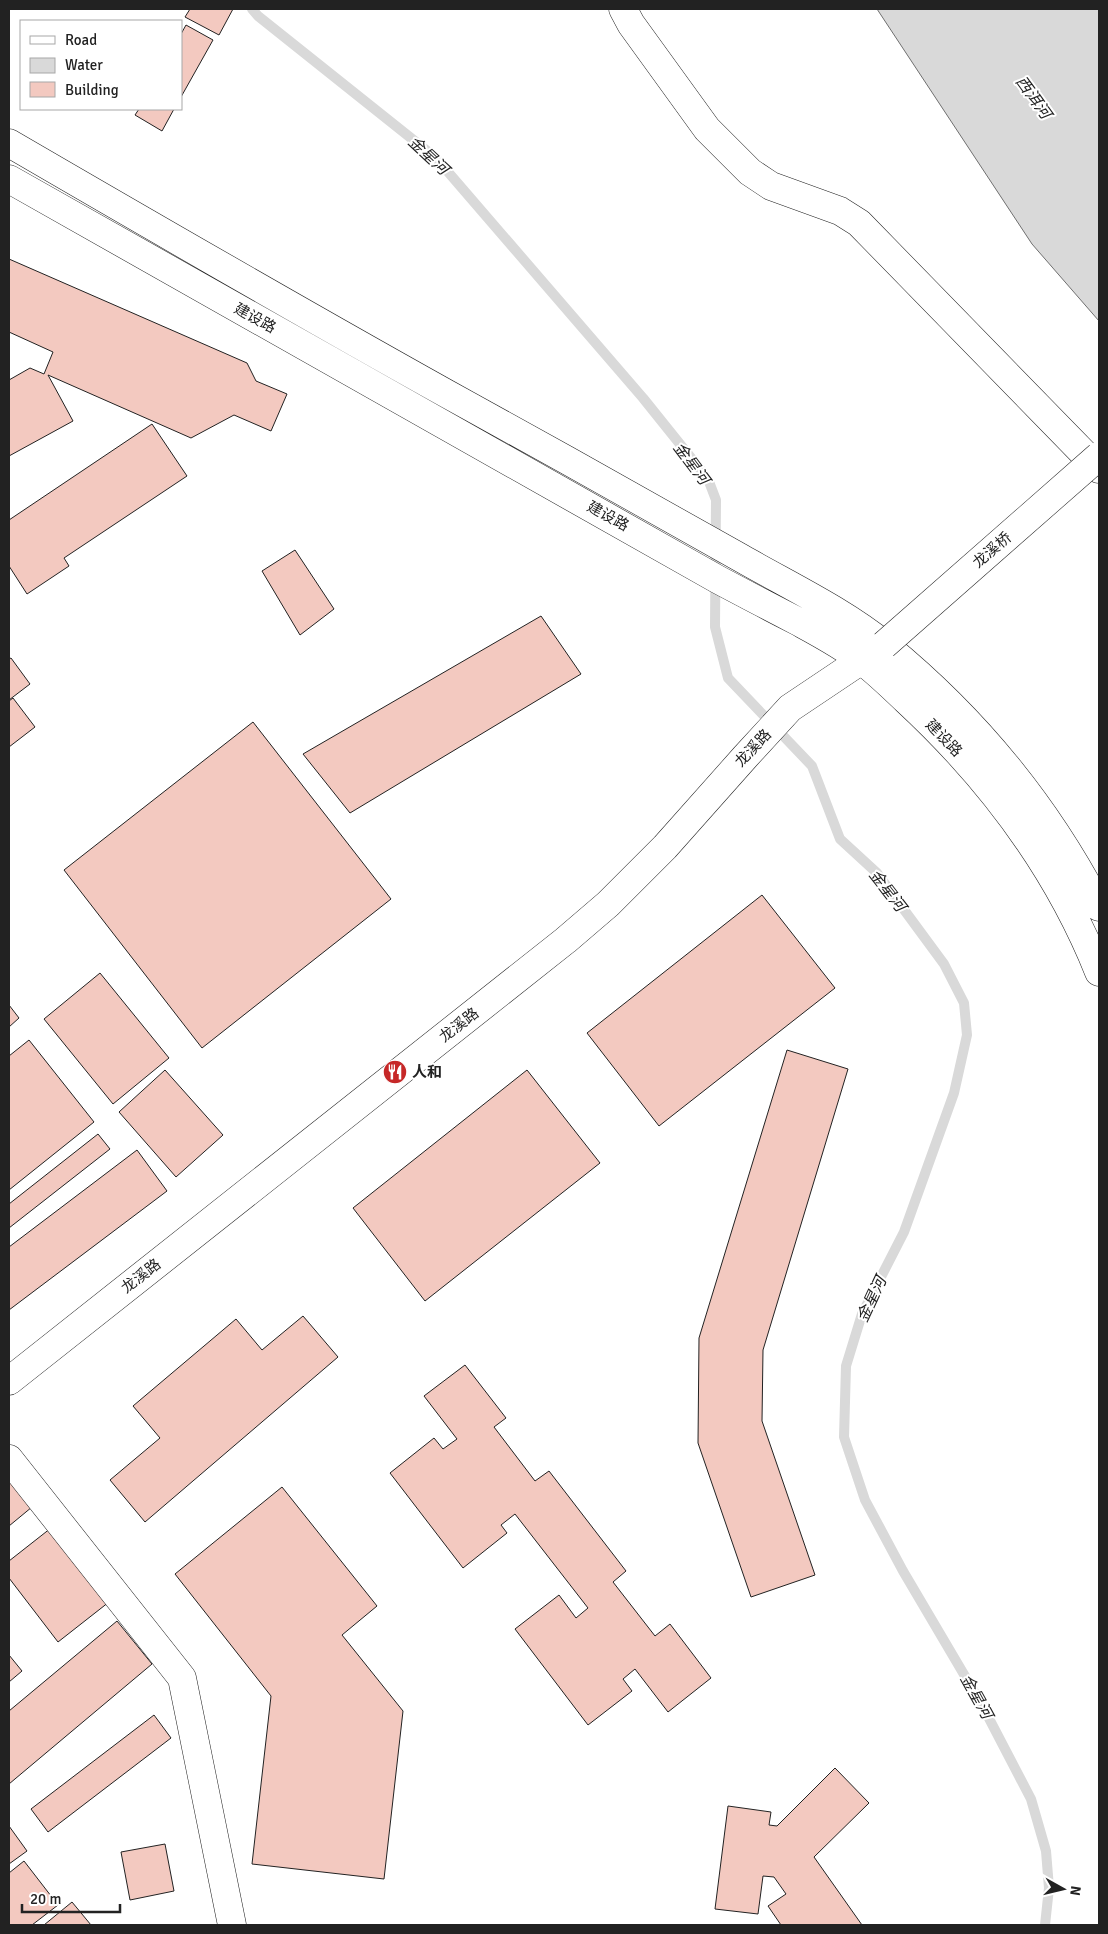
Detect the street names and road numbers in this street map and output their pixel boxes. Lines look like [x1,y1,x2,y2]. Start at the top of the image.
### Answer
street label: 建设路 [231,299,279,337]
street label: 建设路 [584,497,632,535]
street label: 龙溪桥 [969,528,1015,572]
street label: 建设路 [922,716,966,760]
street label: 龙溪路 [731,725,775,771]
street label: 龙溪路 [436,1004,482,1046]
street label: 龙溪路 [118,1255,164,1297]

